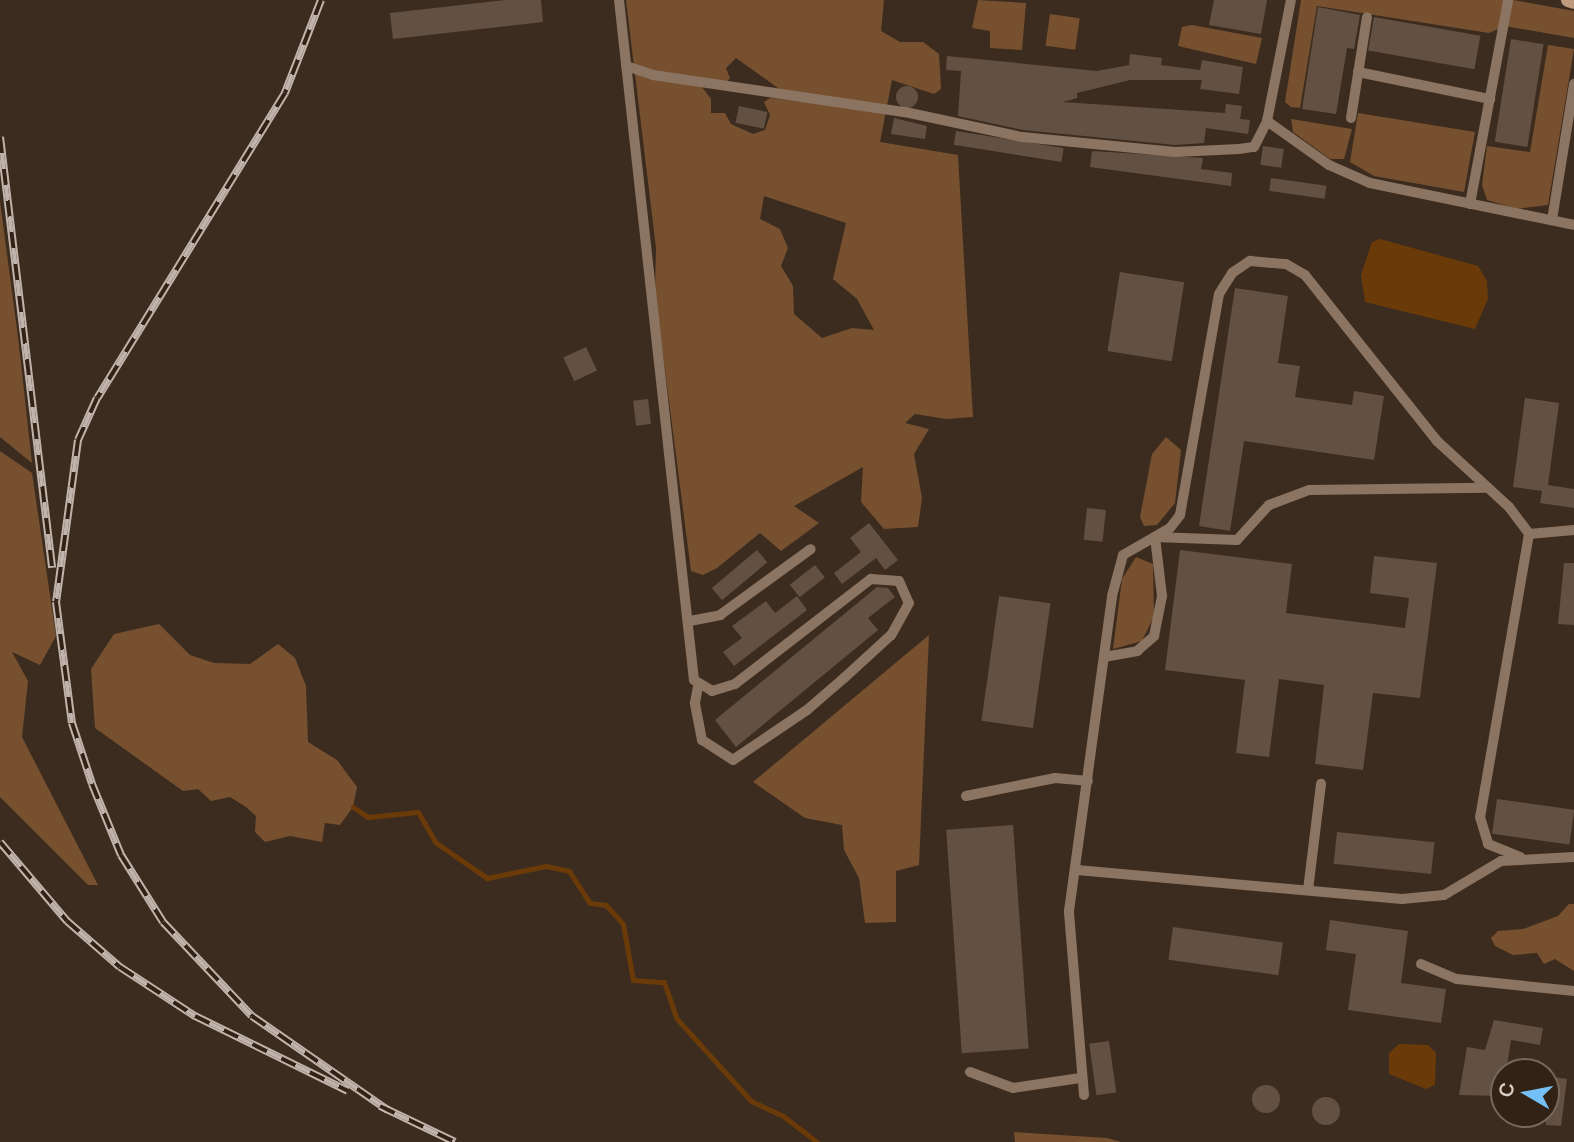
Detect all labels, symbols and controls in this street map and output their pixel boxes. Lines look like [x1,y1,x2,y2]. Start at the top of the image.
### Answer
north arrow [1490,1058,1560,1128]
text: С [1492,1081,1520,1099]

